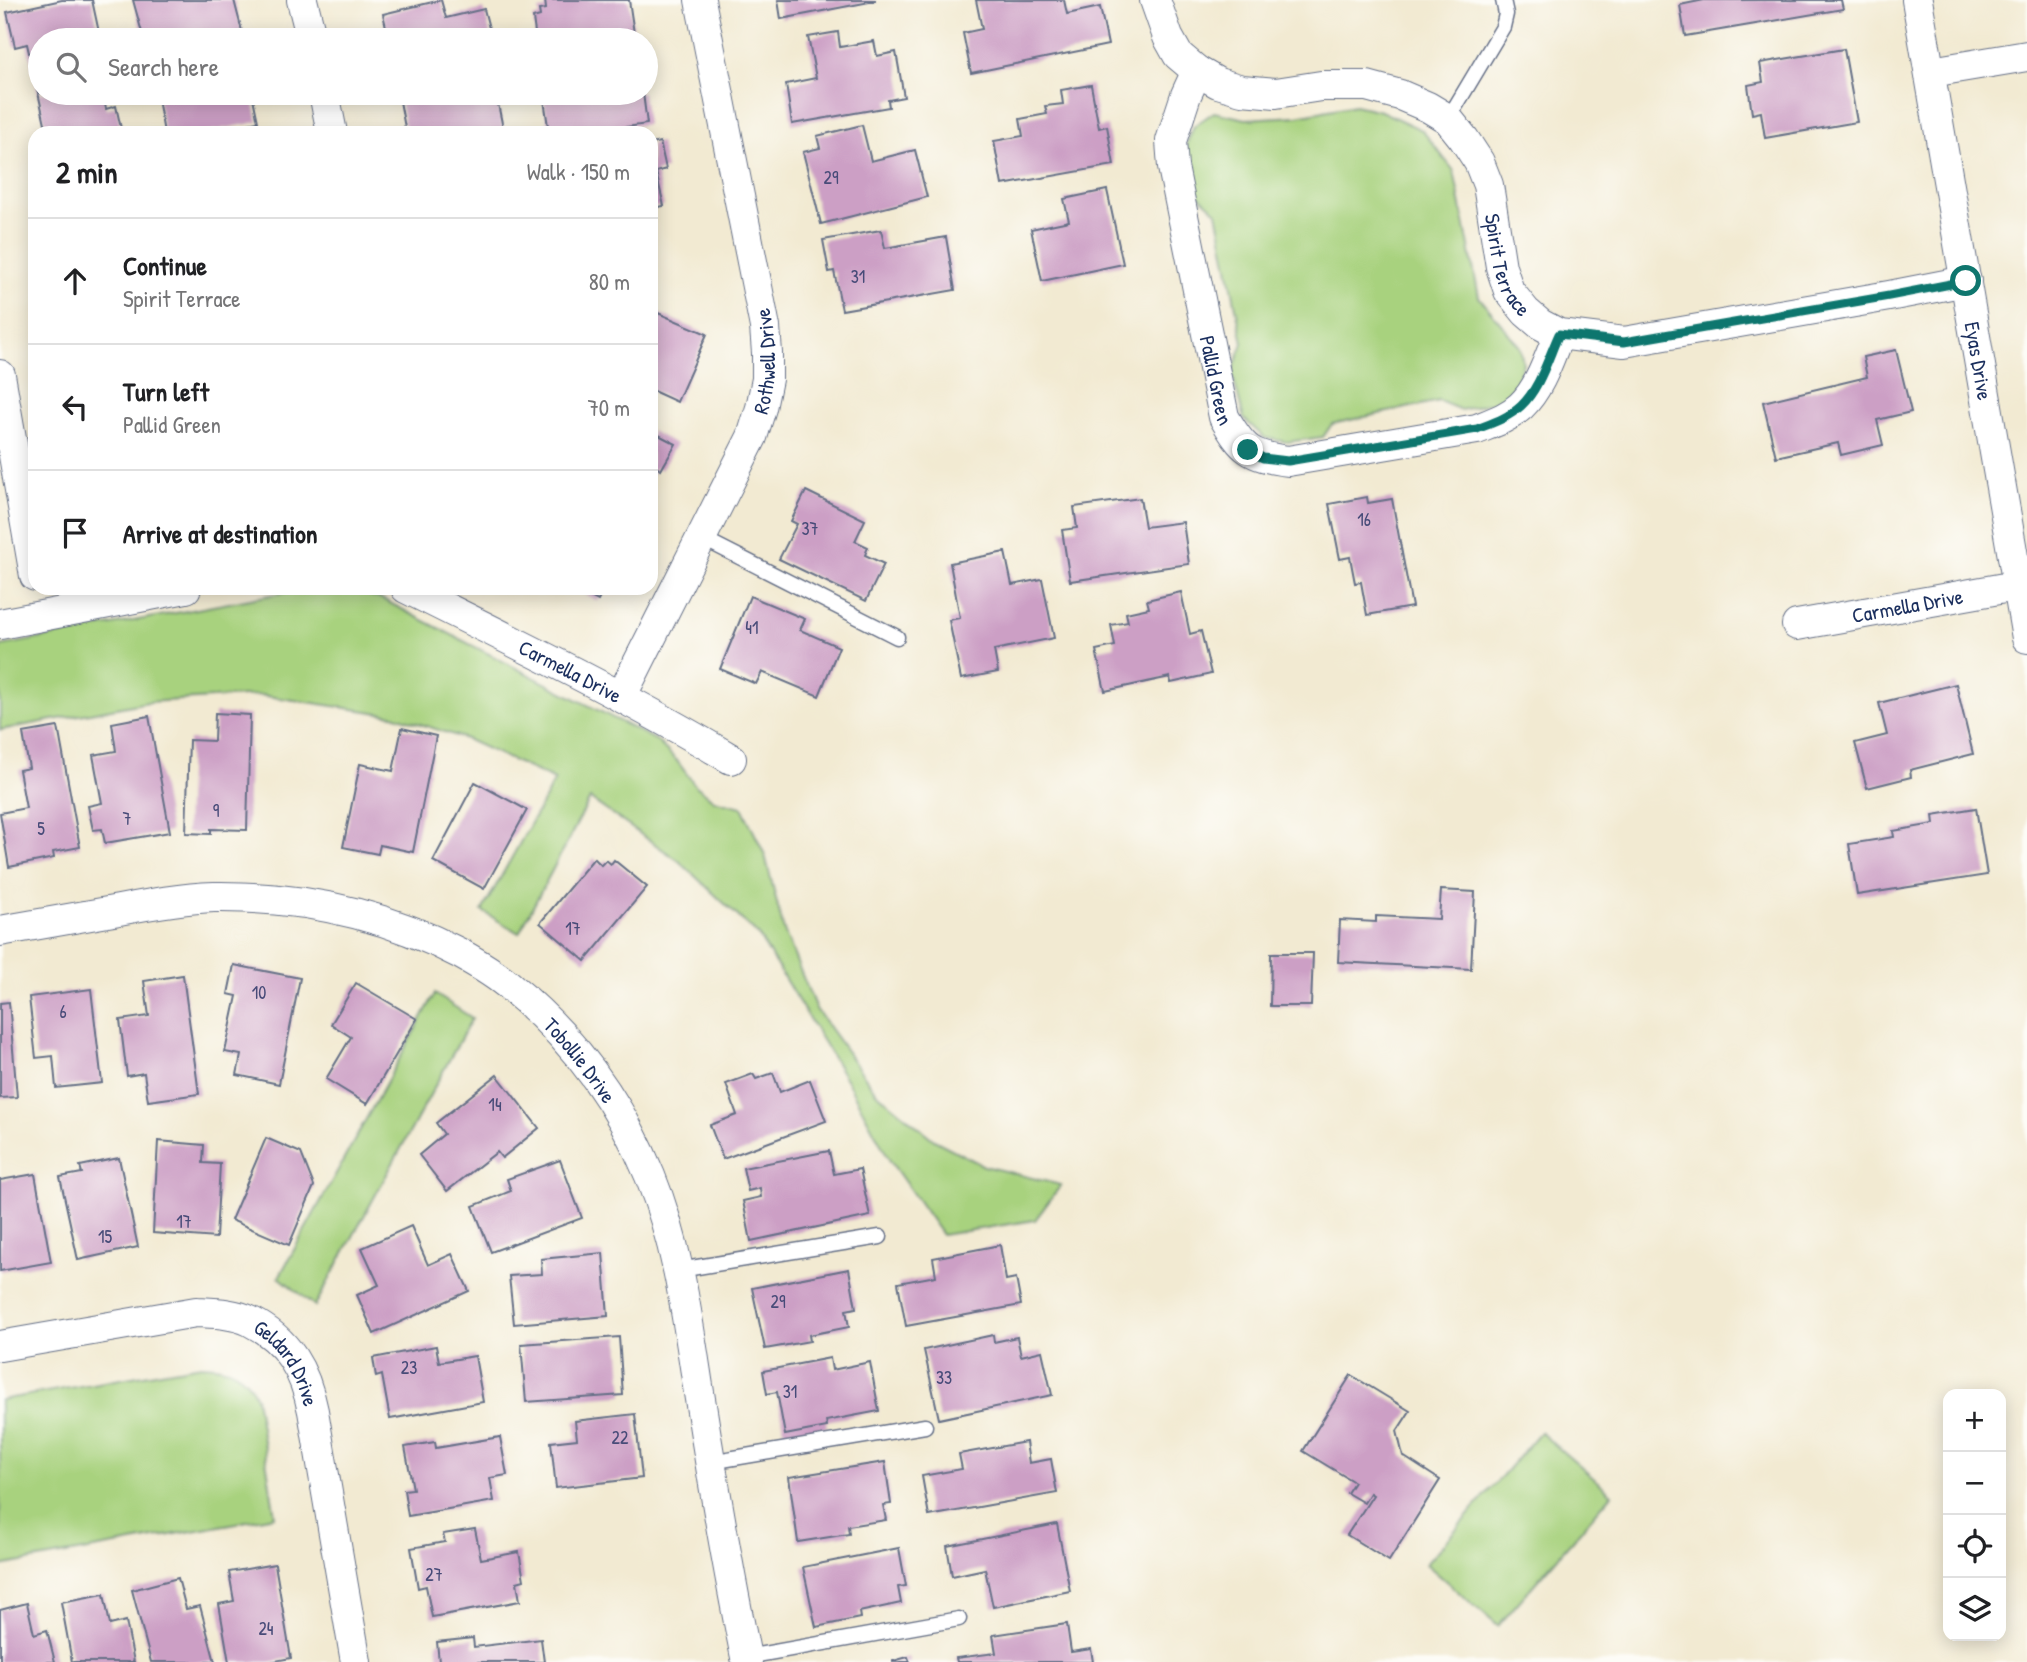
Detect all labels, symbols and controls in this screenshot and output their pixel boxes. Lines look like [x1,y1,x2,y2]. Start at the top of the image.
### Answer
search box [28,28,658,105]
icon: search [52,48,90,86]
text: Search here [108,49,219,84]
text: 2 min [56,152,118,192]
text: Walk · 150 m [527,156,630,187]
house number: 29 [823,165,839,190]
street label: Spirit Terrace [1478,211,1538,322]
text: Continue [123,248,207,283]
icon: ahead [56,262,94,300]
house number: 31 [851,264,865,289]
route start [1950,265,1981,296]
text: 80 m [589,266,630,297]
text: Spirit Terrace [123,283,240,314]
street label: Rothwell Drive [746,306,782,417]
street label: Eyas Drive [1958,319,2000,402]
street label: Pallid Green [1193,333,1240,430]
text: Turn left [123,374,209,409]
icon: left [56,388,94,426]
text: 70 m [587,392,630,423]
text: Pallid Green [123,409,221,440]
route end [1232,434,1263,465]
house number: 16 [1357,507,1371,532]
icon: arrive [56,514,94,552]
text: Arrive at destination [123,516,318,551]
house number: 37 [802,516,819,541]
street label: Carmella Drive [1849,581,1965,629]
house number: 41 [745,615,759,640]
street label: Carmella Drive [514,632,627,709]
house number: 9 [213,798,220,823]
house number: 7 [123,806,132,831]
house number: 5 [37,816,45,841]
house number: 17 [565,916,581,941]
house number: 10 [252,980,266,1005]
house number: 6 [59,999,67,1024]
street label: Tobollie Drive [538,1011,623,1108]
house number: 14 [488,1092,502,1117]
house number: 17 [176,1209,192,1234]
house number: 15 [98,1224,112,1249]
house number: 29 [770,1289,786,1314]
street label: Geldard Drive [249,1312,326,1409]
house number: 23 [401,1355,417,1380]
house number: 33 [936,1365,952,1390]
house number: 31 [783,1379,797,1404]
map controls [1943,1389,2006,1641]
button: + [1943,1389,2006,1452]
house number: 22 [612,1425,629,1450]
button: − [1943,1452,2006,1515]
button: locate [1943,1515,2006,1578]
house number: 27 [425,1562,443,1587]
button: layers [1943,1578,2006,1641]
house number: 24 [258,1616,274,1641]

